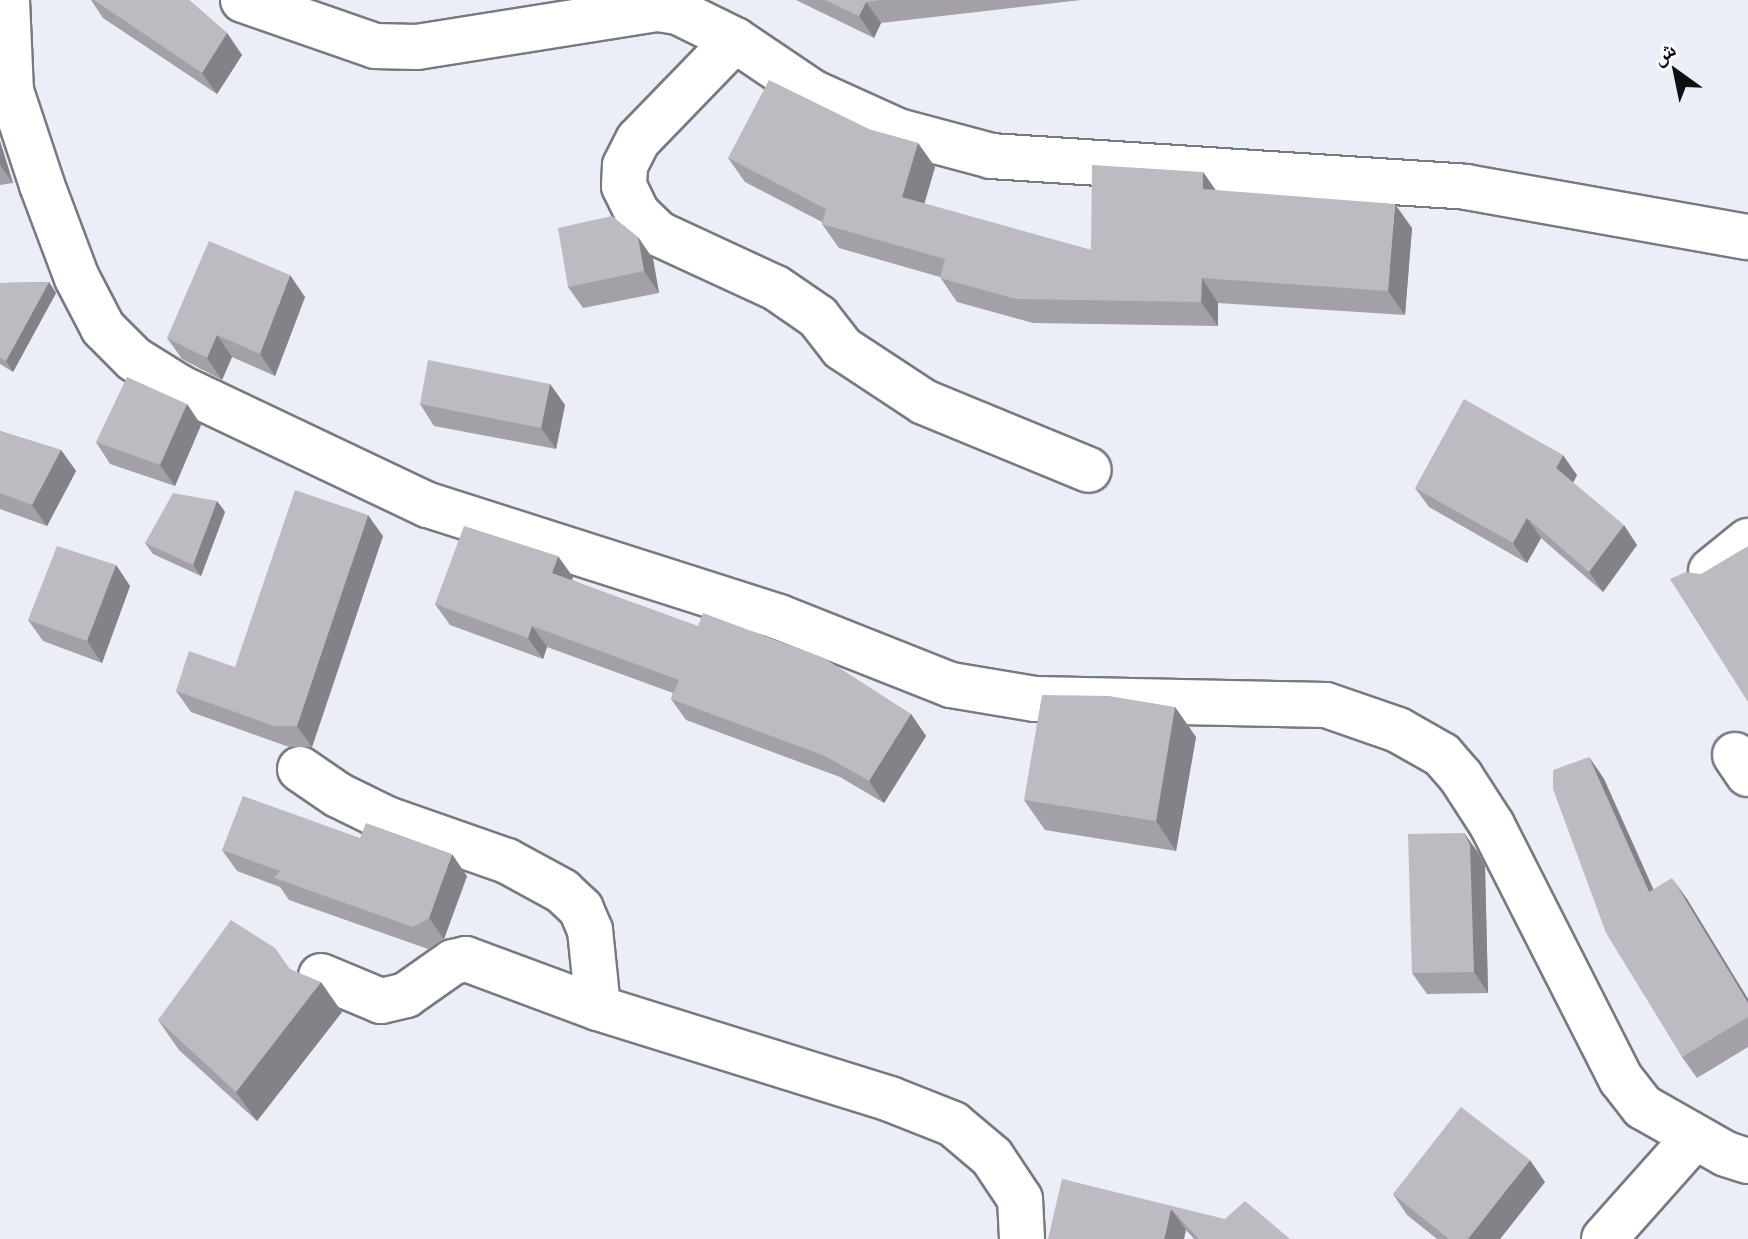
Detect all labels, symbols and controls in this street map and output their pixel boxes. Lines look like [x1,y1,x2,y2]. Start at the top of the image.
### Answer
north arrow [1636,32,1716,112]
text: ش [1646,35,1680,69]

